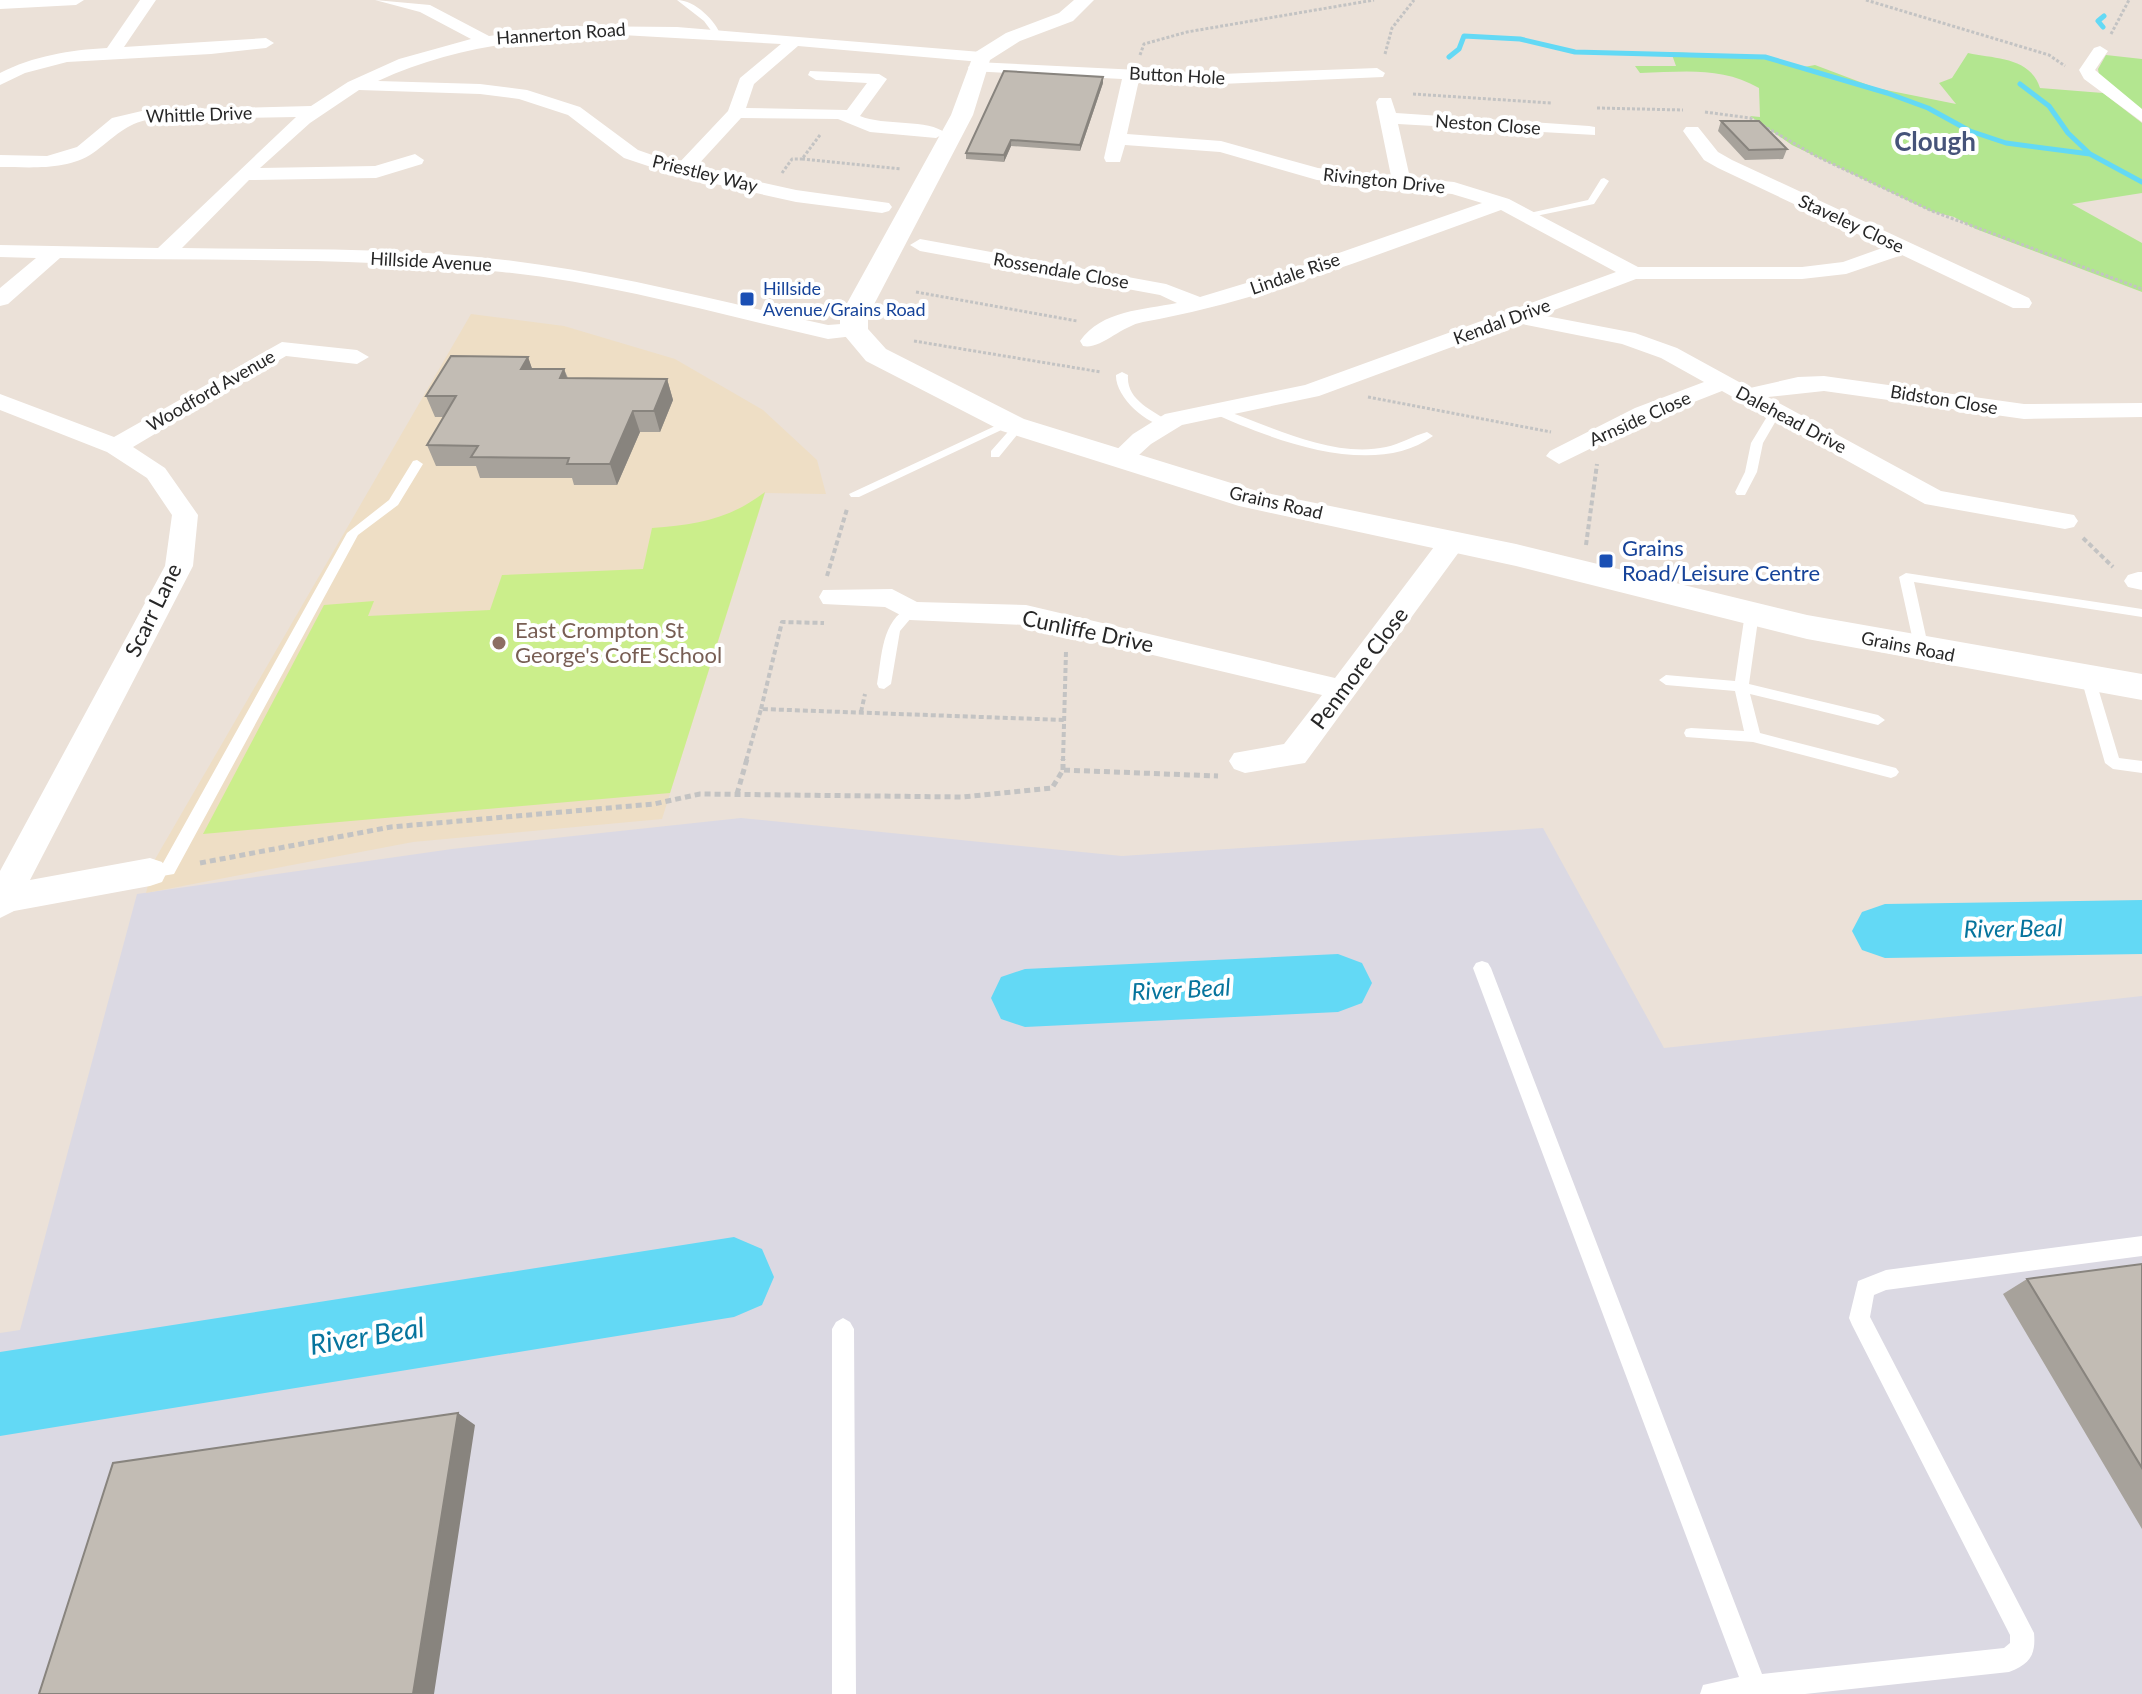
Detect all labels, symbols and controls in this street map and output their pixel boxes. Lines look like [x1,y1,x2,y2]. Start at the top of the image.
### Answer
street label: Hannerton Road [495,18,626,49]
street label: Button Hole [1129,62,1226,88]
street label: Whittle Drive [145,101,253,127]
street label: Neston Close [1435,109,1542,139]
district label: Clough [1894,125,1976,157]
street label: Priestley Way [650,149,761,197]
street label: Rivington Drive [1322,163,1446,197]
street label: Staveley Close [1795,189,1908,257]
street label: Hillside Avenue [370,247,492,275]
street label: Rossendale Close [992,247,1131,293]
street label: Lindale Rise [1247,247,1343,299]
place label: Hillside Avenue/Grains Road [763,277,926,320]
marker: Hillside Avenue/Grains Road [738,290,756,308]
street label: Kendal Drive [1450,293,1553,349]
street label: Woodford Avenue [143,345,278,436]
street label: Bidston Close [1889,380,2000,418]
street label: Dalehead Drive [1732,381,1851,458]
street label: Arnside Close [1585,386,1694,450]
street label: Grains Road [1227,481,1325,523]
place label: Grains Road/Leisure Centre [1622,534,1820,586]
marker: Grains Road/Leisure Centre [1597,552,1615,570]
street label: Scarr Lane [118,559,187,661]
street label: Penmore Close [1304,602,1413,734]
street label: Cunliffe Drive [1020,603,1156,658]
place label: East Crompton St George's CofE School [515,616,722,668]
street label: Grains Road [1859,626,1957,666]
marker: East Crompton St George's CofE School [490,634,508,652]
water label: River Beal [1963,912,2063,943]
water label: River Beal [1131,971,1232,1006]
water label: River Beal [307,1309,426,1361]

